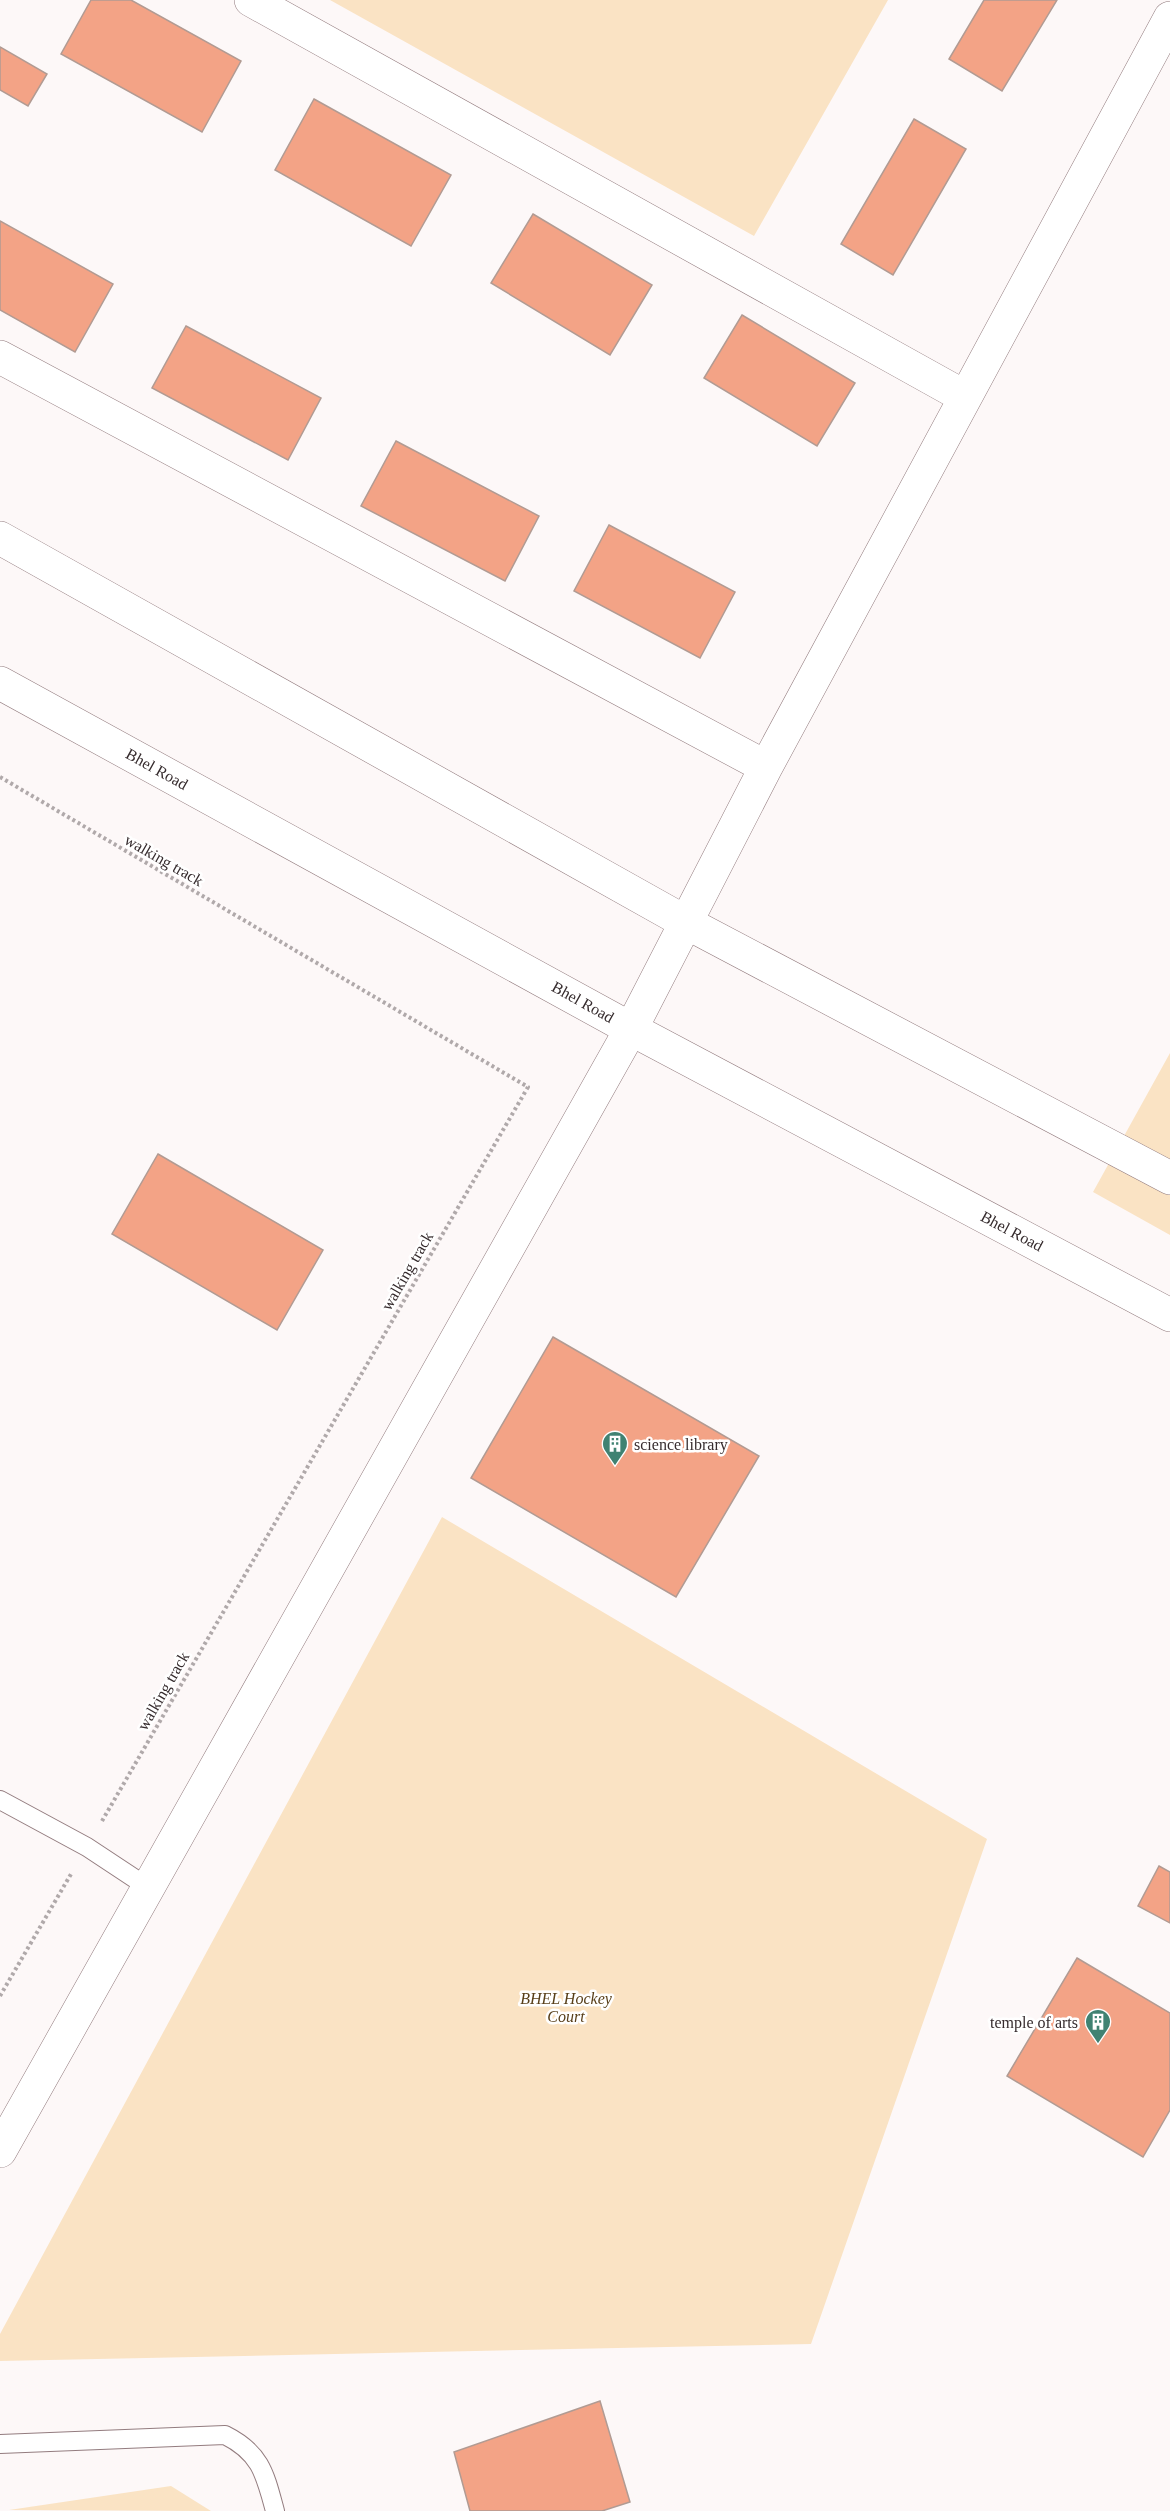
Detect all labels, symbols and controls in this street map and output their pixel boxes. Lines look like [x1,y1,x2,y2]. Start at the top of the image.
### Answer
street label: Bhel Road [123,745,191,793]
street label: walking track [121,831,206,890]
street label: Bhel Road [549,978,617,1026]
street label: Bhel Road [978,1208,1046,1254]
street label: walking track [378,1229,437,1314]
building icon: science library [600,1429,630,1467]
place label: science library [634,1436,728,1454]
street label: walking track [134,1649,193,1734]
park label: BHEL Hockey Court [520,1990,613,2025]
building icon: temple of arts [1083,2007,1113,2045]
place label: temple of arts [990,2014,1078,2032]

